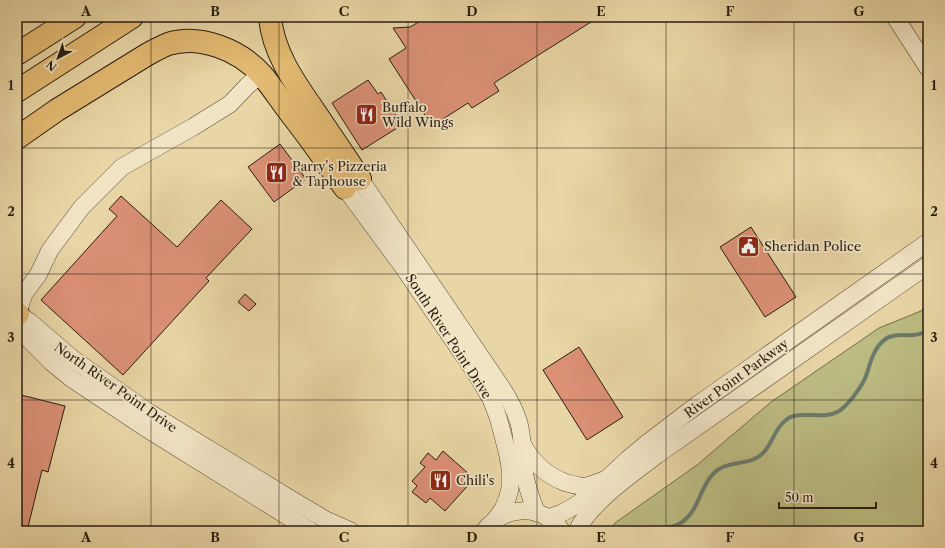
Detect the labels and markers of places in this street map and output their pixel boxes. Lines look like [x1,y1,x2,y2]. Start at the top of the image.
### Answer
place label: Buffalo Wild Wings [381,99,454,130]
restaurant icon: Buffalo Wild Wings [354,101,380,127]
place label: Parry's Pizzeria & Taphouse [292,158,387,189]
restaurant icon: Parry's Pizzeria & Taphouse [264,160,290,186]
public building icon: Sheridan Police [736,233,762,259]
place label: Sheridan Police [764,238,861,254]
restaurant icon: Chili's [428,467,454,493]
place label: Chili's [456,472,495,488]

